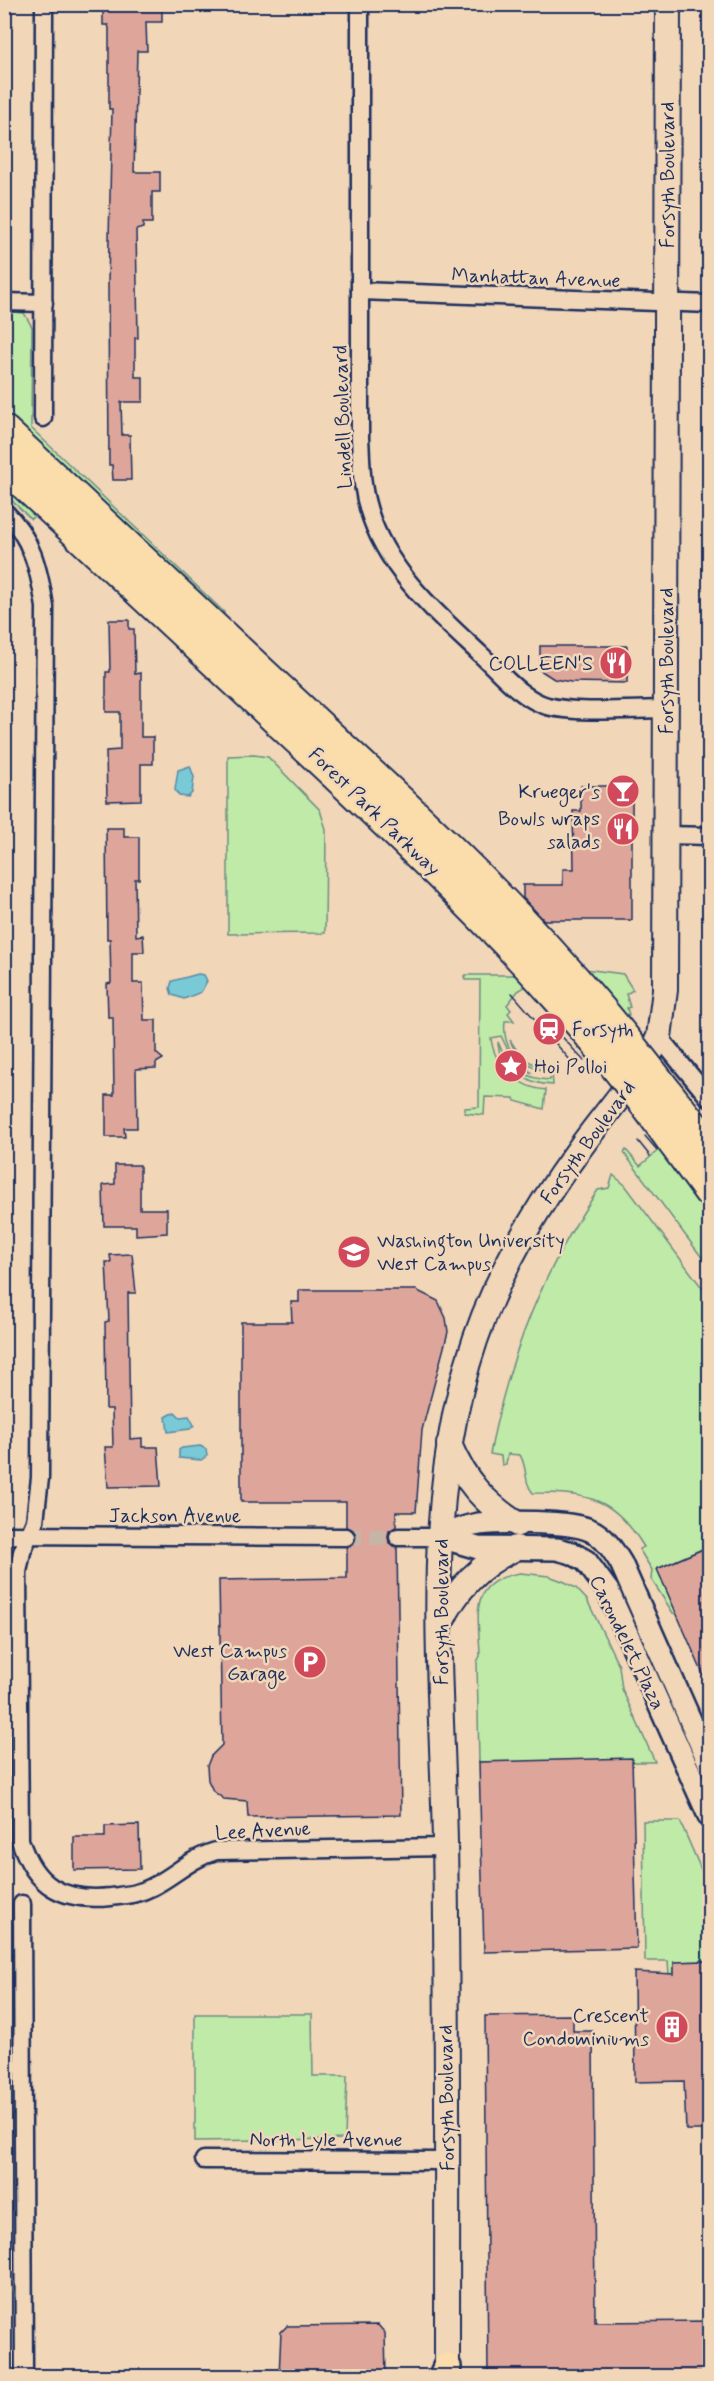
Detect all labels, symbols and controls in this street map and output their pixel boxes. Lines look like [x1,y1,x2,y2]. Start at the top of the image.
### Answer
street label: Forsyth Boulevard [655,102,682,248]
street label: Manhattan Avenue [451,262,621,295]
street label: Lindell Boulevard [327,345,360,489]
street label: Forsyth Boulevard [654,588,681,734]
restaurant icon: COLLEEN'S [598,645,634,681]
place label: COLLEEN'S [488,651,593,678]
street label: Forest Park Parkway [302,742,446,882]
bar icon: Krueger's [605,773,641,809]
place label: Krueger's [518,779,600,807]
place label: Bowls wraps salads [498,806,600,856]
restaurant icon: Bowls wraps salads [605,811,641,847]
station icon: Forsyth [531,1011,567,1047]
place label: Forsyth [572,1017,634,1044]
place icon: Hoi Polloi [493,1048,529,1084]
place label: Hoi Polloi [534,1054,607,1081]
street label: Forsyth Boulevard [534,1076,642,1210]
place label: Washington University West Campus [377,1228,565,1278]
school or university icon: Washington University West Campus [336,1234,372,1270]
street label: Jackson Avenue [109,1503,241,1530]
street label: Forsyth Boulevard [429,1539,456,1685]
street label: Carondelet Plaza [582,1571,671,1714]
place label: West Campus Garage [173,1638,287,1689]
parking icon: West Campus Garage [292,1644,328,1680]
street label: Lee Avenue [214,1816,312,1847]
place label: Crescent Condominiums [522,2003,649,2053]
building icon: Crescent Condominiums [654,2009,690,2045]
street label: Forsyth Boulevard [433,2025,462,2171]
street label: North Lyle Avenue [250,2127,402,2154]

